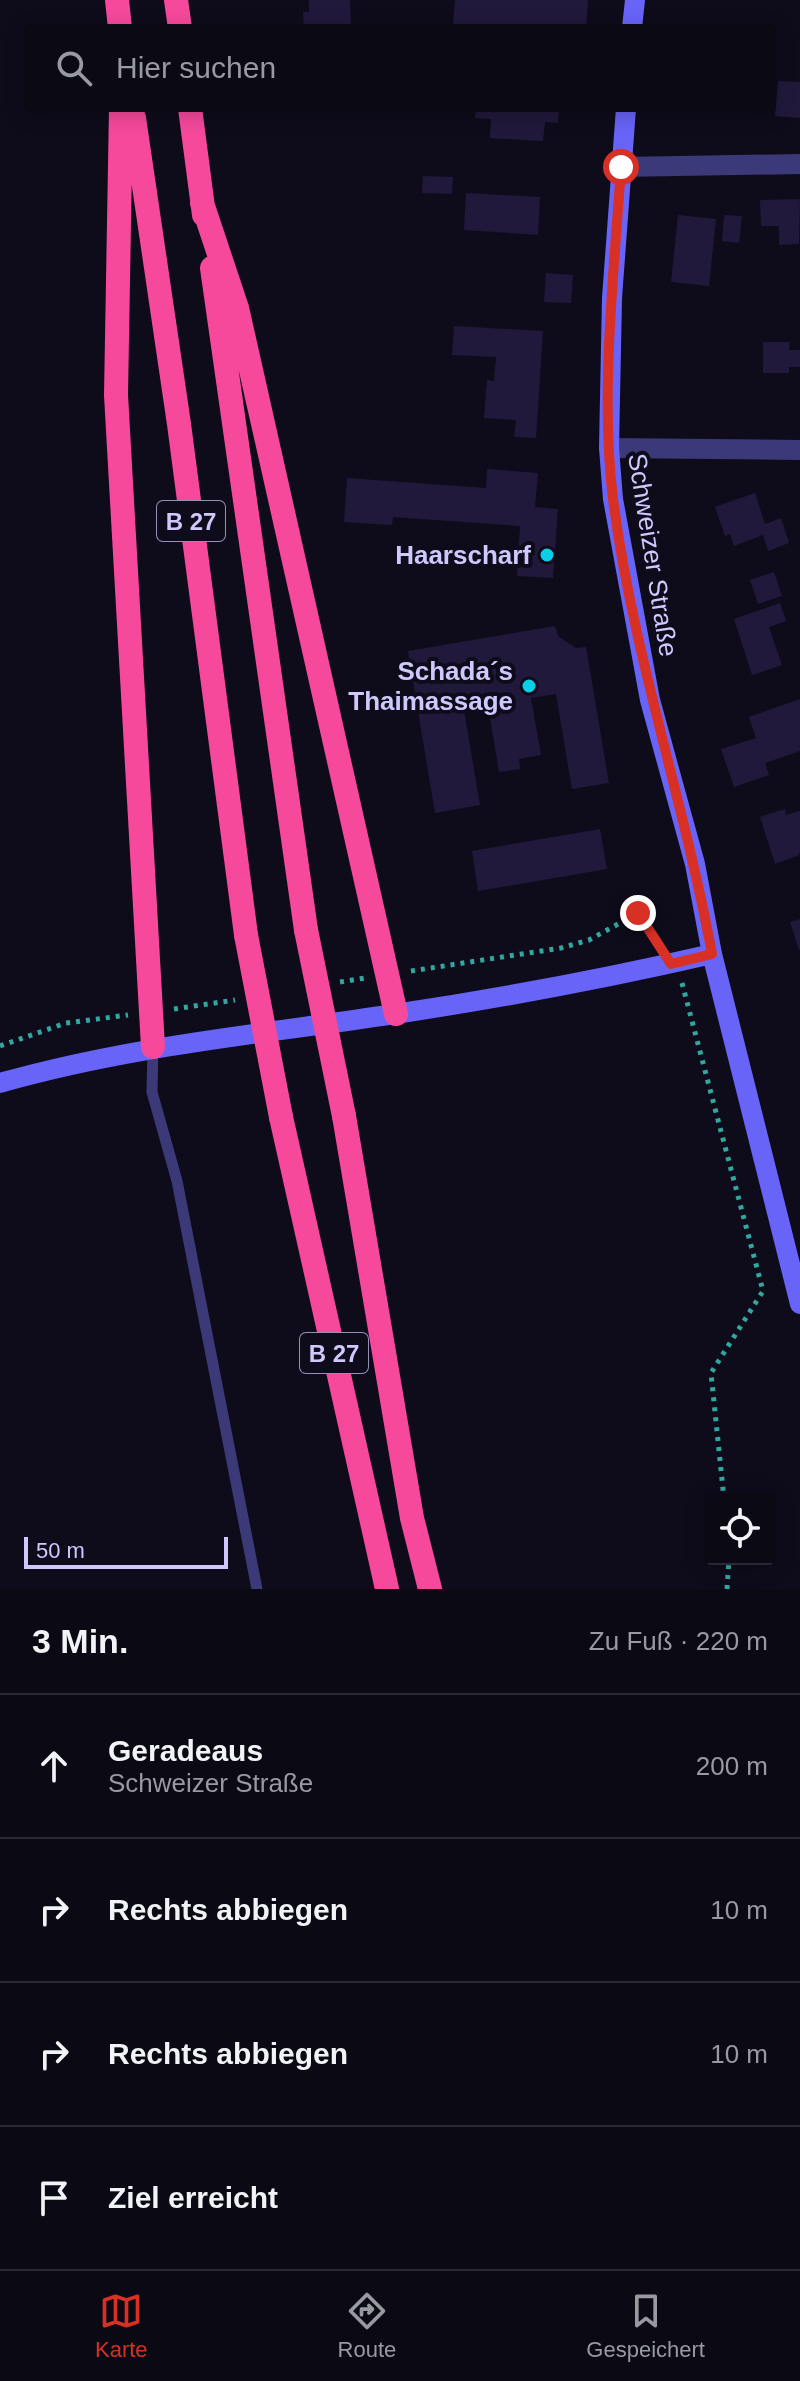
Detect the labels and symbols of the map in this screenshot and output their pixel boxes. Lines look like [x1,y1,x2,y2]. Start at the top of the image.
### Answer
route start [603,149,639,185]
street label: Schweizer Straße [622,451,684,659]
road number: B 27 [157,501,225,541]
place label: Haarscharf [395,540,531,570]
marker: Haarscharf [538,546,556,564]
place label: Schada´s Thaimassage [348,656,513,716]
marker: Schada´s Thaimassage [520,677,538,695]
route end [620,895,656,931]
road number: B 27 [300,1333,368,1373]
scale bar [24,1533,228,1569]

